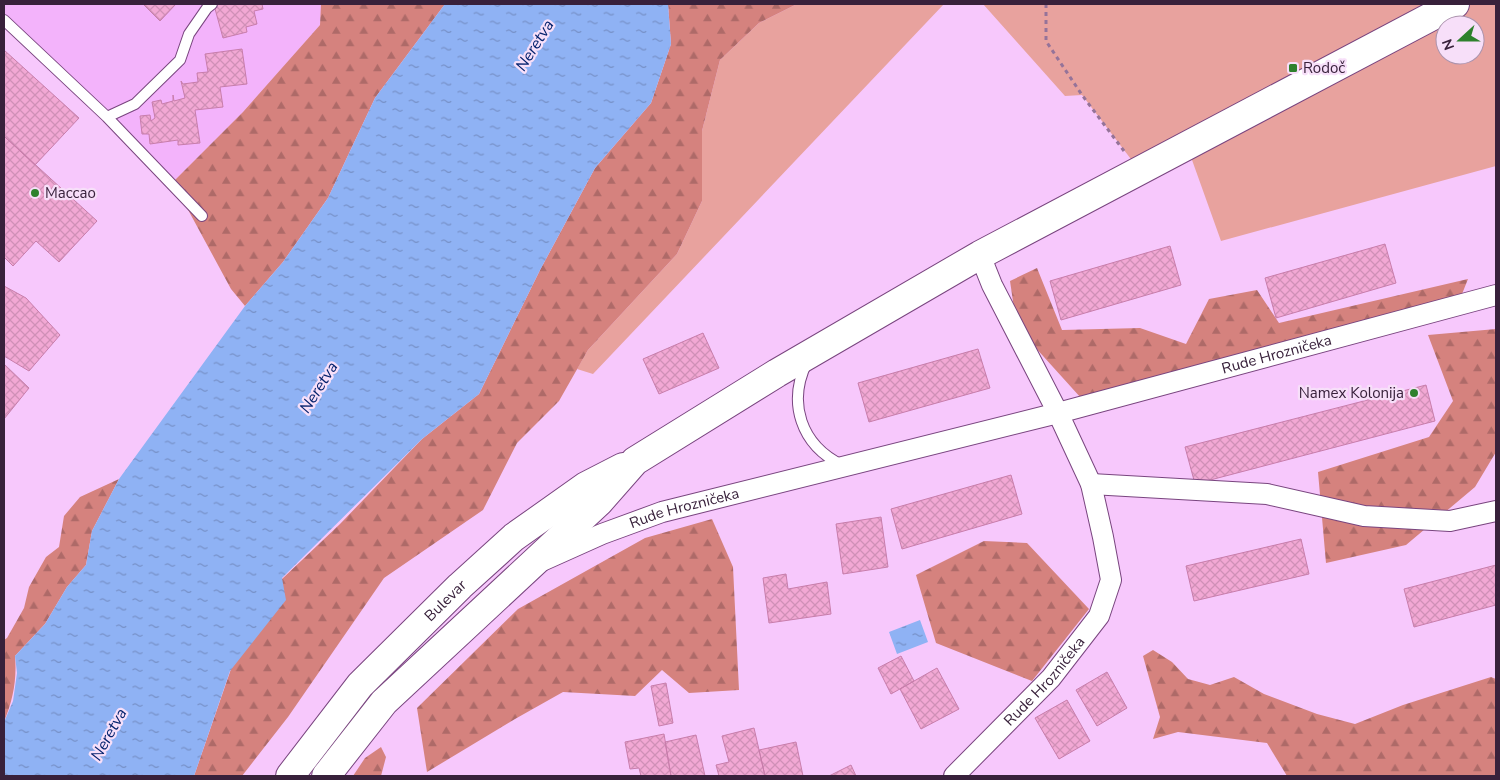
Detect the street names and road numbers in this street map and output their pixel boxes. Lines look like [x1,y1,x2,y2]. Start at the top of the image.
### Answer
street label: Rude Hrozničeka [1219,330,1334,378]
street label: Rude Hrozničeka [627,483,741,533]
street label: Bulevar [420,575,471,626]
street label: Rude Hrozničeka [999,633,1089,730]

